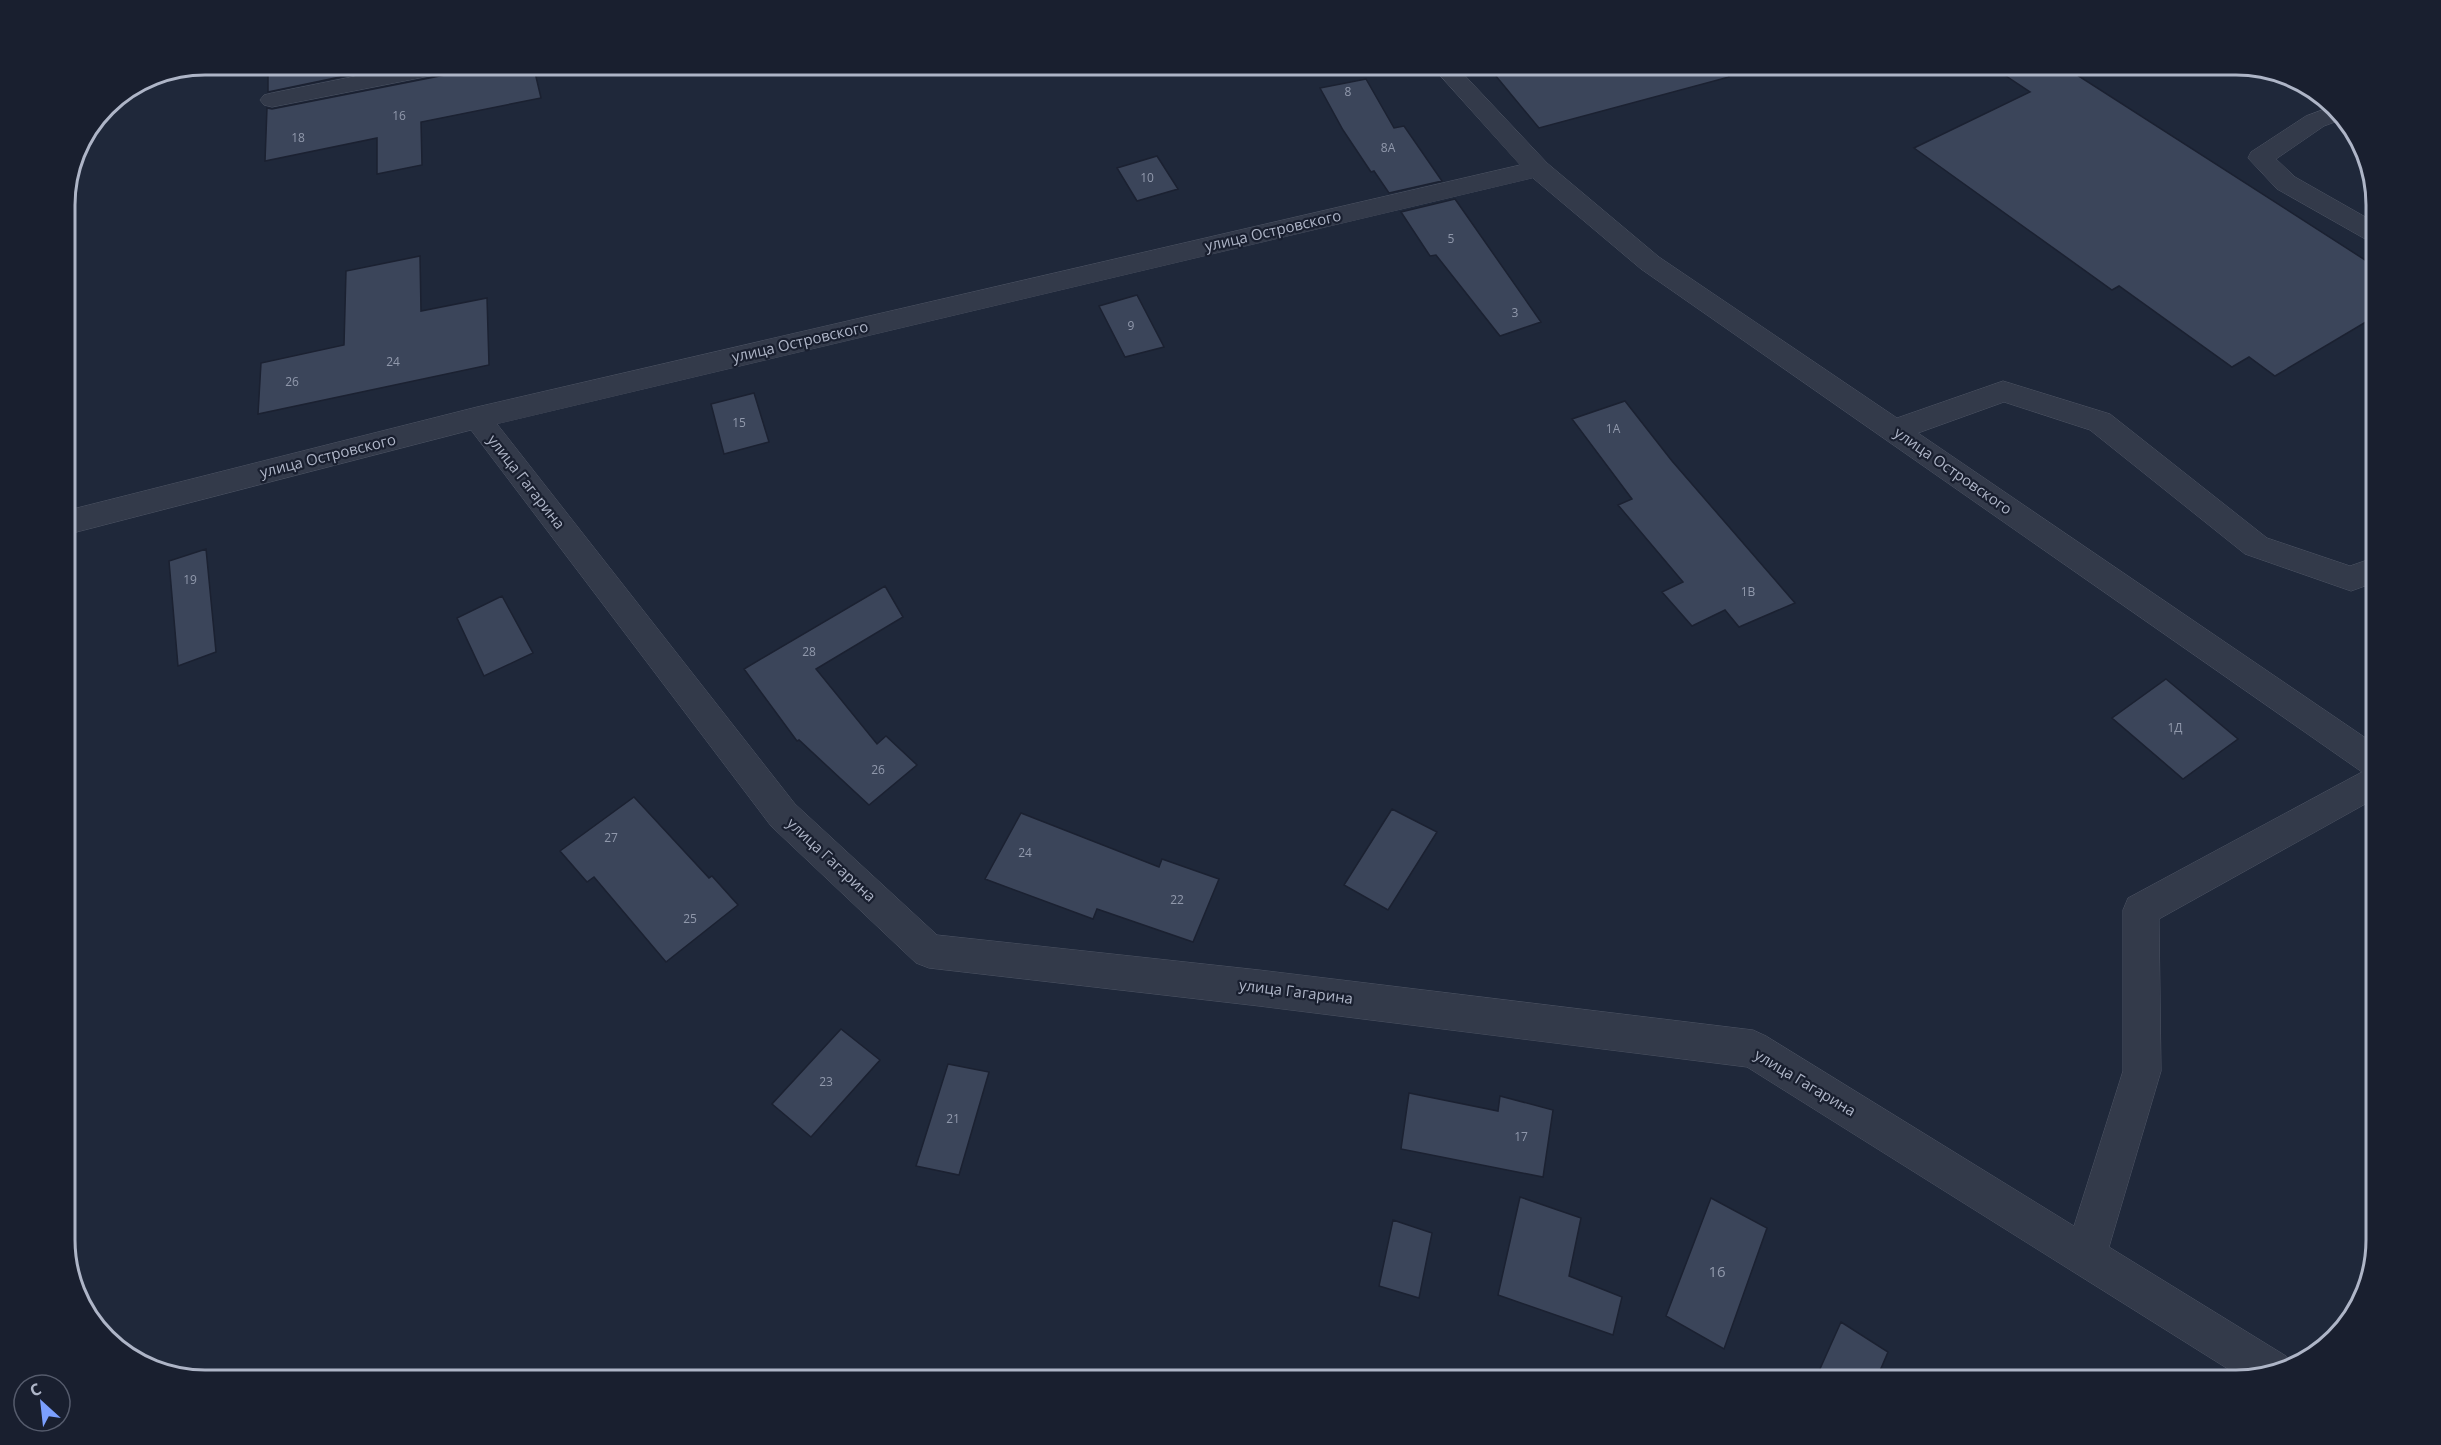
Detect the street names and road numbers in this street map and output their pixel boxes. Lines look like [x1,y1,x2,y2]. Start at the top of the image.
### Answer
street label: улица Островского [1203,205,1343,255]
street label: улица Островского [730,316,870,366]
street label: улица Островского [1891,422,2016,518]
street label: улица Островского [258,428,398,482]
street label: улица Гагарина [484,430,570,533]
street label: улица Гагарина [783,813,880,906]
street label: улица Гагарина [1238,974,1354,1008]
street label: улица Гагарина [1751,1044,1860,1120]

